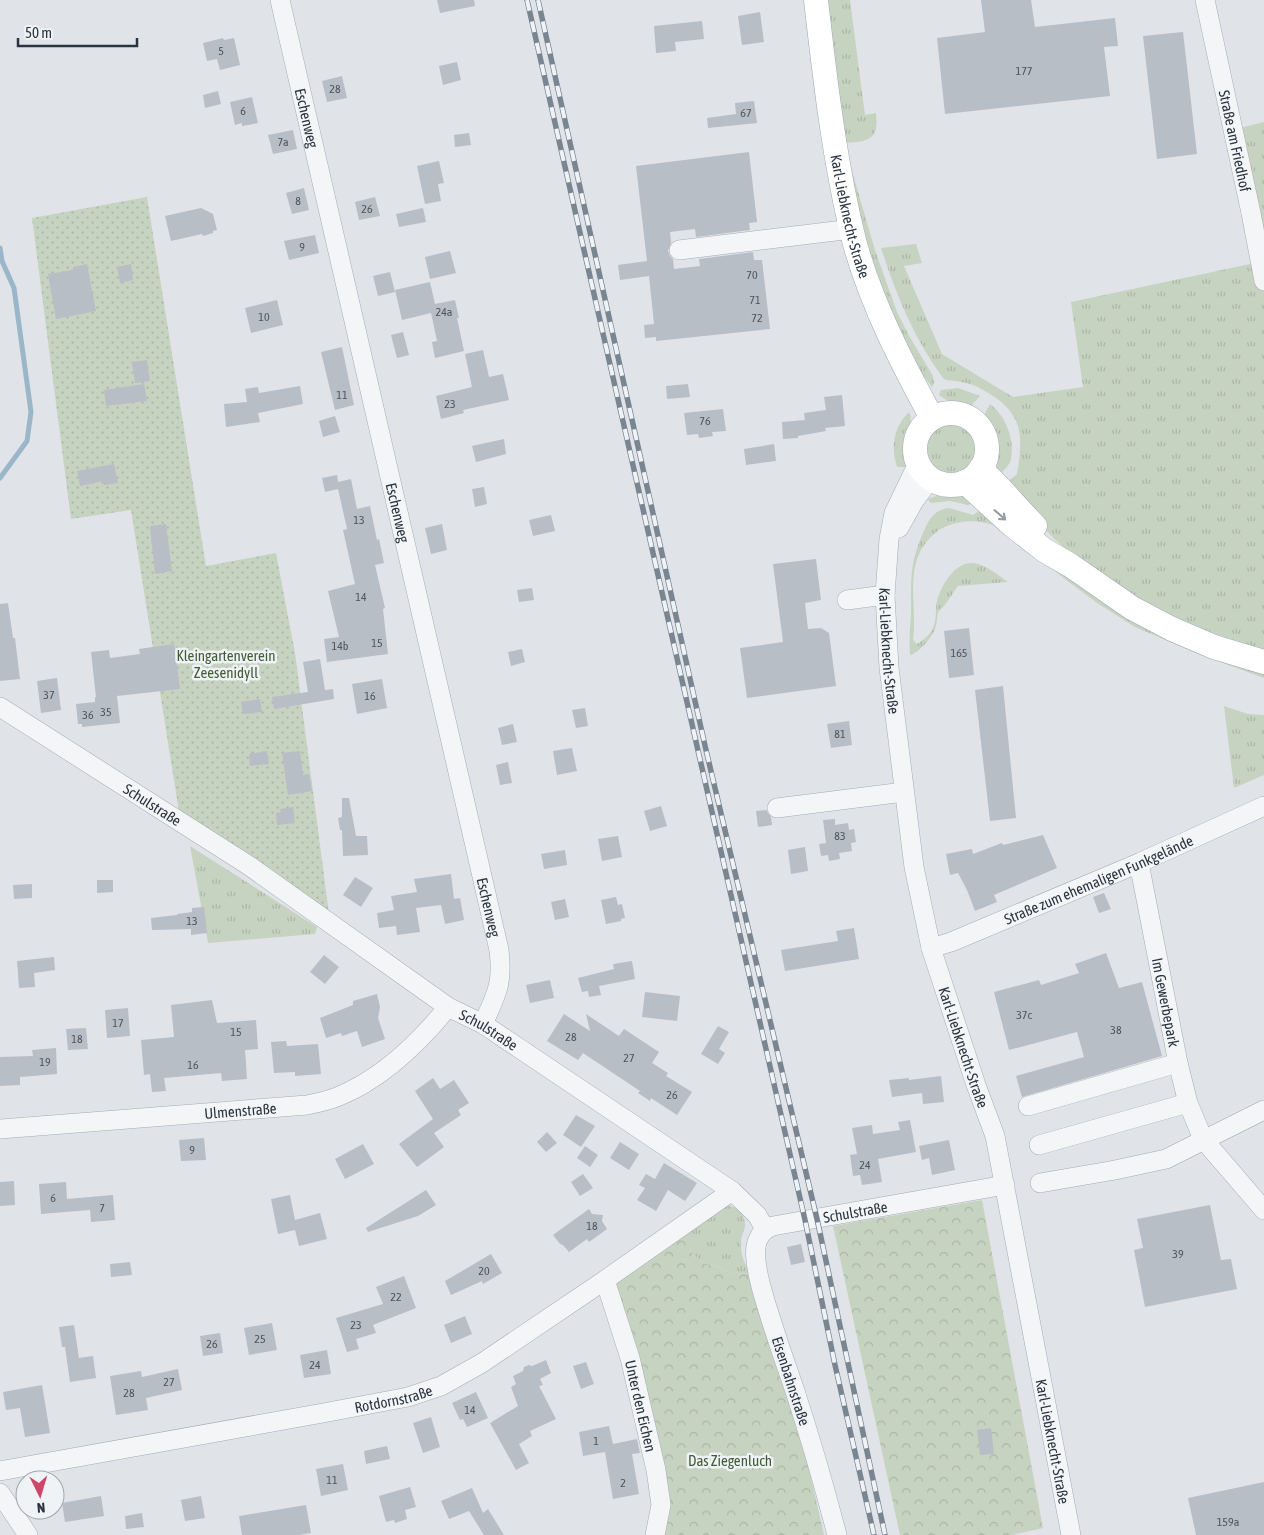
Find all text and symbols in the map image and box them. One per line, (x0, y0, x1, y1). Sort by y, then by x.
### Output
scale bar (18, 15, 136, 47)
text: 50 m (25, 24, 52, 41)
house number: 5 (218, 44, 224, 58)
house number: 177 (1016, 64, 1033, 78)
house number: 28 (329, 82, 341, 96)
street label: Eschenweg (292, 86, 322, 150)
street label: Straße am Friedhof (1216, 88, 1255, 193)
house number: 6 (240, 104, 246, 118)
house number: 67 (740, 106, 752, 120)
house number: 7a (277, 135, 289, 149)
street label: Karl-Liebknecht-Straße (828, 153, 874, 280)
house number: 8 (295, 194, 301, 208)
house number: 26 (361, 202, 373, 216)
house number: 9 (299, 240, 305, 254)
house number: 70 (746, 268, 758, 282)
house number: 71 (749, 293, 761, 307)
house number: 24a (436, 305, 452, 319)
house number: 10 (258, 310, 270, 324)
house number: 72 (751, 311, 763, 325)
house number: 11 (336, 388, 348, 402)
house number: 23 (444, 397, 456, 411)
house number: 76 (699, 414, 711, 428)
street label: Eschenweg (383, 481, 413, 545)
one-way arrow (994, 509, 1007, 521)
house number: 13 (353, 513, 365, 527)
street label: Karl-Liebknecht-Straße (876, 587, 903, 715)
house number: 14 (355, 590, 367, 604)
house number: 15 (371, 636, 383, 650)
house number: 14b (332, 639, 349, 653)
house number: 165 (951, 646, 967, 660)
park label: Kleingartenverein Zeesenidyll (176, 647, 276, 681)
house number: 37 (43, 688, 55, 702)
house number: 16 (364, 689, 376, 703)
house number: 35 (100, 705, 112, 719)
house number: 36 (82, 708, 94, 722)
house number: 81 (834, 727, 846, 741)
street label: Schulstraße (121, 780, 185, 829)
house number: 83 (834, 829, 846, 843)
street label: Straße zum ehemaligen Funkgelände (1001, 831, 1196, 927)
street label: Eschenweg (474, 876, 504, 939)
house number: 13 (186, 914, 198, 928)
street label: Im Gewerbepark (1149, 956, 1183, 1049)
street label: Karl-Liebknecht-Straße (936, 984, 992, 1110)
street label: Schulstraße (457, 1006, 521, 1054)
house number: 37c (1016, 1008, 1032, 1022)
house number: 17 (112, 1016, 124, 1030)
house number: 38 (1110, 1023, 1122, 1037)
house number: 15 (230, 1025, 242, 1039)
house number: 28 (565, 1030, 577, 1044)
house number: 18 (71, 1032, 83, 1046)
house number: 27 (623, 1051, 635, 1065)
house number: 19 (39, 1055, 51, 1069)
house number: 16 (187, 1058, 199, 1072)
house number: 26 (666, 1088, 678, 1102)
street label: Ulmenstraße (204, 1099, 277, 1122)
house number: 9 (189, 1143, 195, 1157)
house number: 24 (859, 1158, 871, 1172)
house number: 6 (50, 1191, 56, 1205)
street label: Schulstraße (822, 1197, 889, 1226)
house number: 7 (99, 1201, 105, 1215)
house number: 18 (586, 1219, 598, 1233)
house number: 39 (1172, 1247, 1184, 1261)
house number: 20 (478, 1264, 490, 1278)
house number: 22 (390, 1290, 402, 1304)
house number: 23 (350, 1318, 362, 1332)
house number: 25 (254, 1332, 266, 1346)
street label: Eisenbahnstraße (769, 1334, 813, 1428)
house number: 26 (206, 1337, 218, 1351)
house number: 24 (309, 1358, 321, 1372)
street label: Unter den Eichen (622, 1358, 660, 1453)
house number: 27 (163, 1375, 175, 1389)
street label: Karl-Liebknecht-Straße (1033, 1378, 1073, 1505)
street label: Rotdornstraße (353, 1381, 435, 1415)
house number: 28 (123, 1386, 135, 1400)
house number: 14 (464, 1403, 476, 1417)
house number: 1 (593, 1434, 599, 1448)
park label: Das Ziegenluch (688, 1452, 772, 1469)
north arrow (15, 1470, 65, 1520)
house number: 11 (326, 1473, 338, 1487)
house number: 2 (620, 1476, 626, 1490)
text: N (36, 1500, 46, 1516)
house number: 159a (1217, 1515, 1239, 1529)

